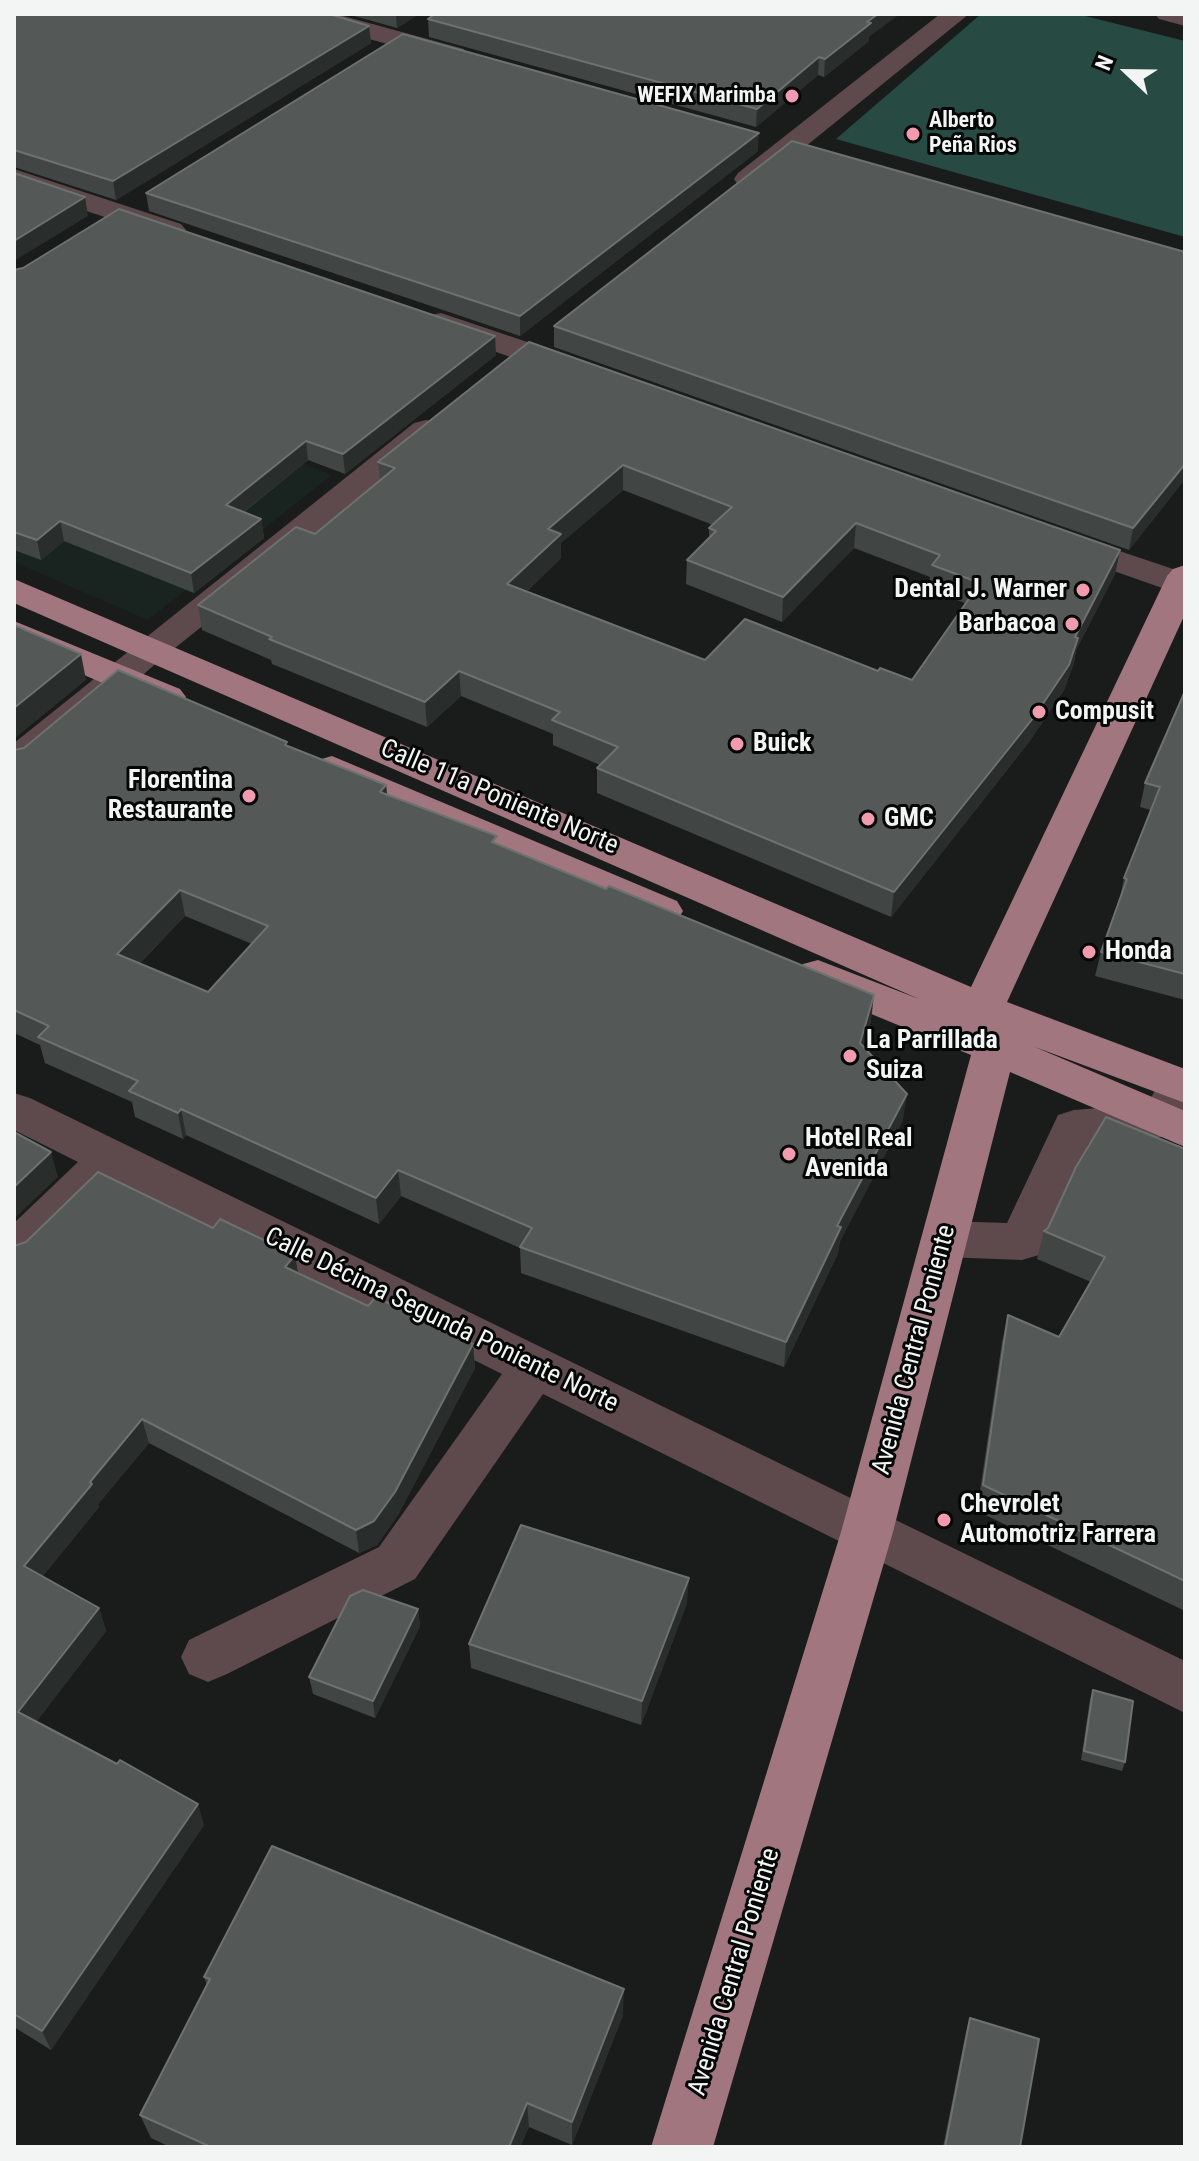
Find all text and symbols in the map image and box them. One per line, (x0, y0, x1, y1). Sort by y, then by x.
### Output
north arrow (1087, 32, 1167, 112)
text: N (1090, 52, 1118, 74)
place label: WEFIX Marimba (637, 83, 776, 109)
marker: WEFIX Marimba (783, 87, 801, 105)
place label: Alberto Peña Rios (929, 108, 1017, 160)
marker: Alberto Peña Rios (904, 125, 922, 143)
place label: Dental J. Warner (894, 574, 1067, 606)
marker: Dental J. Warner (1074, 581, 1092, 599)
place label: Barbacoa (958, 608, 1056, 640)
marker: Barbacoa (1063, 615, 1081, 633)
place label: Compusit (1055, 696, 1154, 728)
marker: Compusit (1030, 703, 1048, 721)
place label: Buick (753, 728, 811, 760)
street label: Calle 11a Poniente Norte (375, 734, 623, 862)
marker: Buick (728, 735, 746, 753)
place label: Florentina Restaurante (108, 765, 233, 826)
marker: Florentina Restaurante (240, 787, 258, 805)
place label: GMC (884, 803, 934, 835)
marker: GMC (859, 810, 877, 828)
place label: Honda (1105, 936, 1172, 968)
marker: Honda (1080, 943, 1098, 961)
place label: La Parrillada Suiza (866, 1025, 998, 1086)
marker: La Parrillada Suiza (841, 1047, 859, 1065)
place label: Hotel Real Avenida (805, 1123, 912, 1184)
marker: Hotel Real Avenida (780, 1145, 798, 1163)
street label: Calle Décima Segunda Poniente Norte (259, 1222, 623, 1420)
street label: Avenida Central Poniente (867, 1222, 963, 1478)
place label: Chevrolet Automotriz Farrera (960, 1489, 1156, 1550)
marker: Chevrolet Automotriz Farrera (935, 1511, 953, 1529)
street label: Avenida Central Poniente (683, 1845, 787, 2099)

